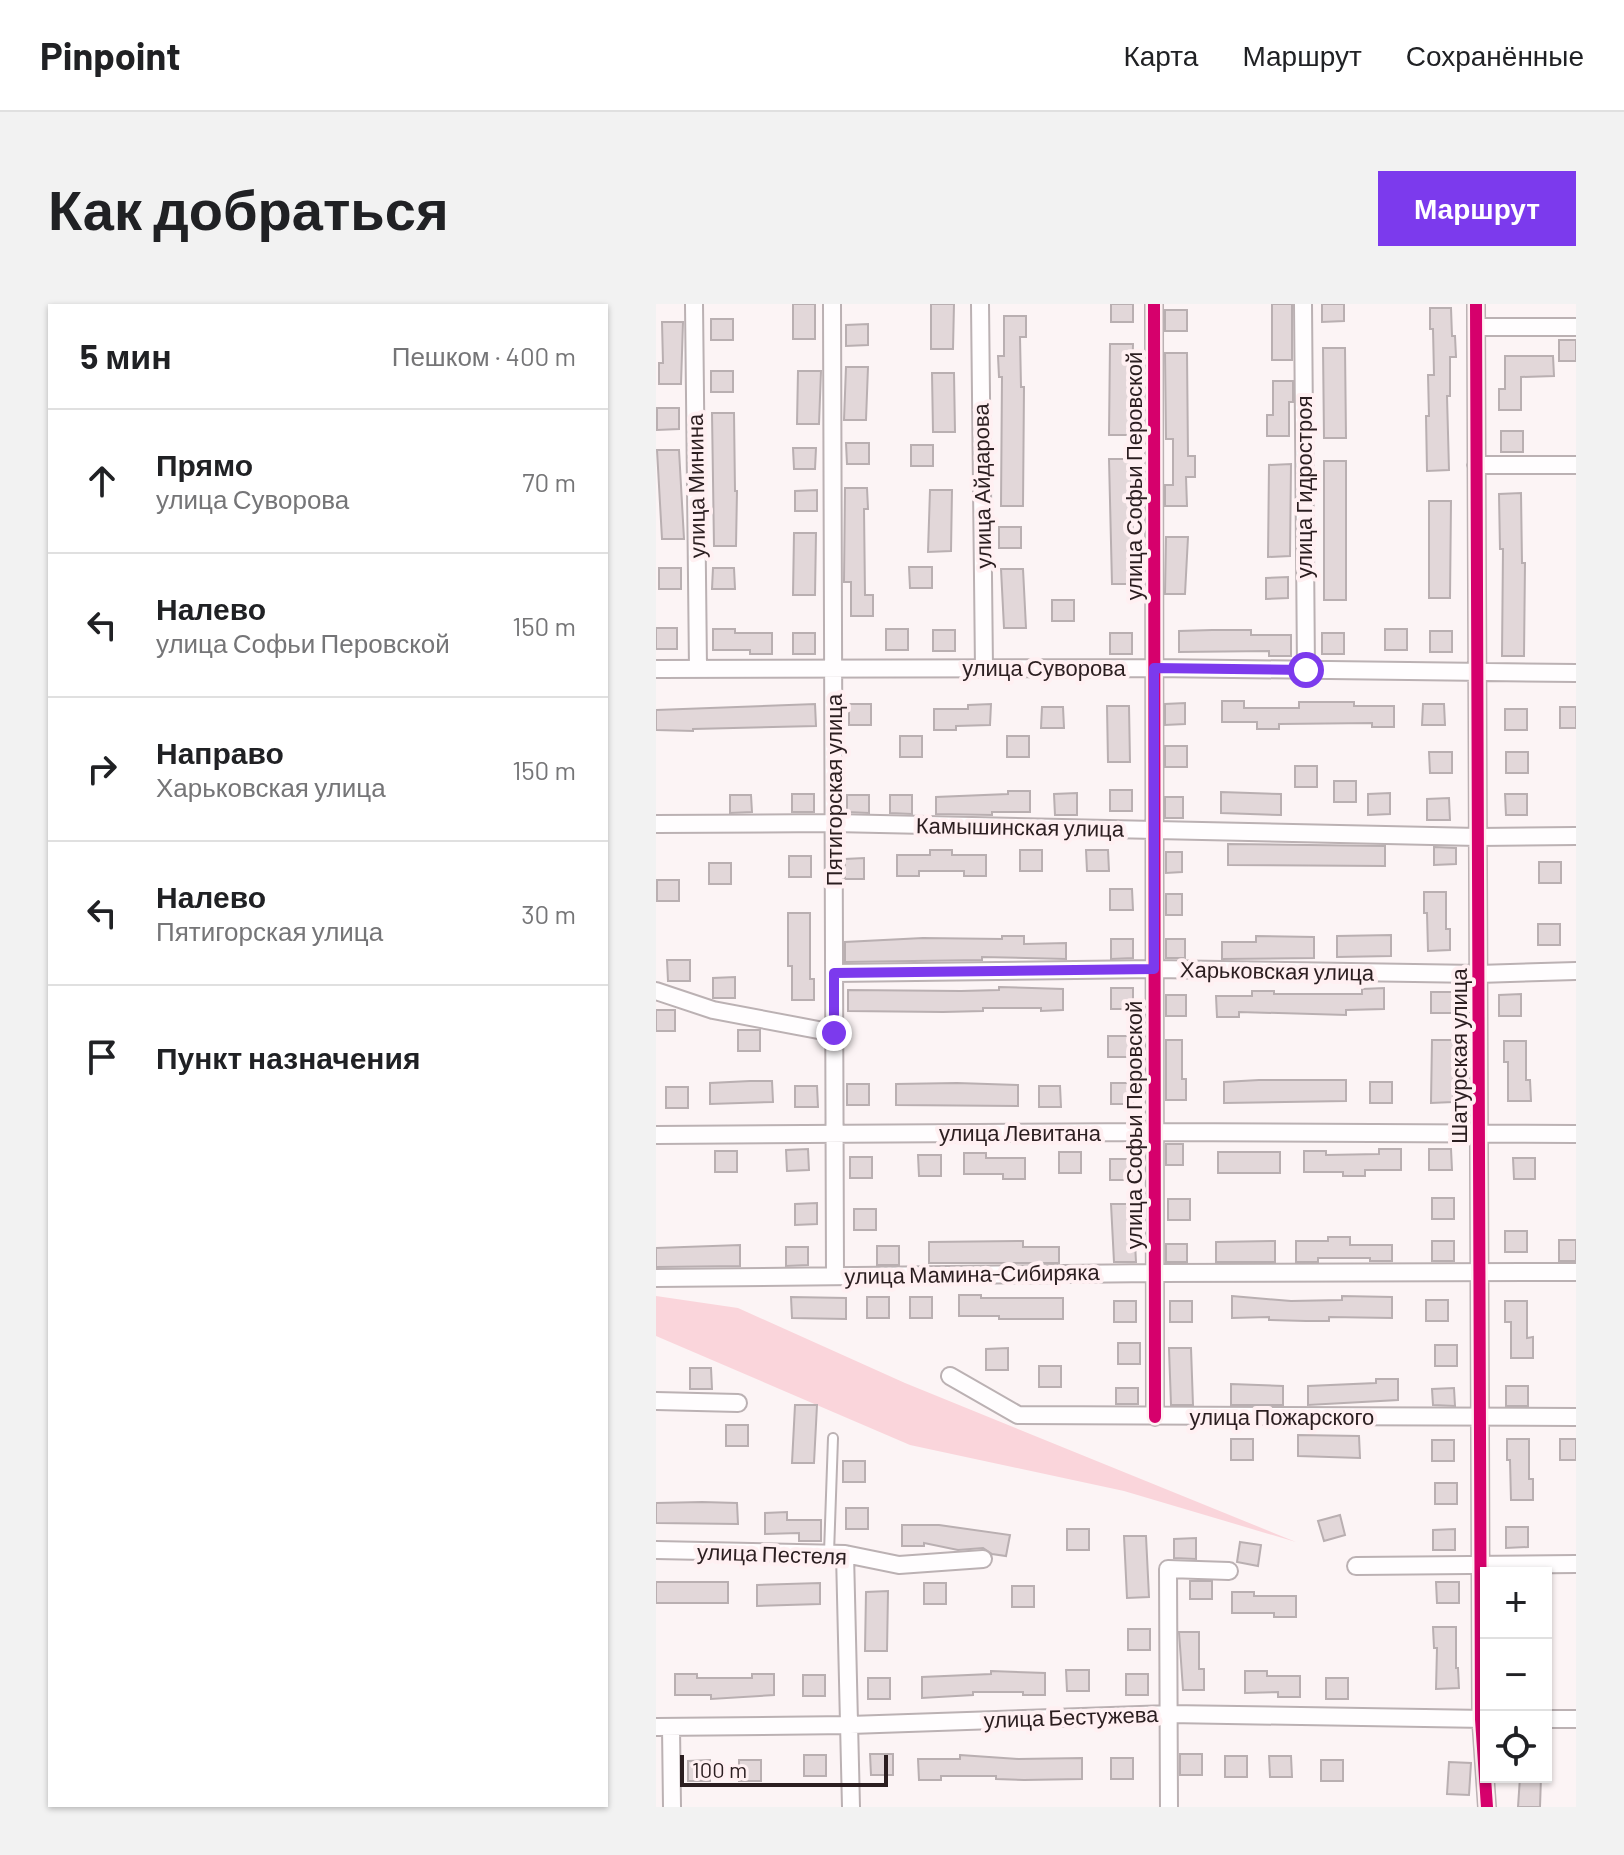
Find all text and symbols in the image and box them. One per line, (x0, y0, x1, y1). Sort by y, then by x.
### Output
text: Pinpoint (40, 32, 181, 78)
text: Карта (1123, 38, 1198, 72)
text: Маршрут (1242, 38, 1362, 72)
text: Сохранённые (1406, 38, 1584, 72)
button: Маршрут (1378, 171, 1576, 246)
text: Как добраться (48, 174, 449, 241)
text: 5 мин (80, 335, 172, 376)
text: Пешком · 400 m (392, 340, 576, 371)
street label: улица Софьи Перовской (1120, 352, 1147, 600)
street label: улица Гидростроя (1290, 396, 1317, 578)
street label: улица Айдарова (967, 402, 996, 569)
street label: улица Минина (681, 413, 710, 558)
text: Прямо (156, 446, 253, 482)
icon: ahead (80, 459, 124, 503)
text: 70 m (522, 466, 576, 497)
text: улица Суворова (156, 483, 349, 514)
text: Налево (156, 590, 266, 626)
icon: left (80, 603, 124, 647)
text: 150 m (512, 610, 576, 641)
text: улица Софьи Перовской (156, 627, 450, 658)
route start (1288, 652, 1324, 688)
street label: улица Суворова (962, 654, 1127, 681)
street label: Пятигорская улица (820, 693, 847, 886)
text: Направо (156, 734, 284, 770)
icon: right (80, 747, 124, 791)
text: 150 m (512, 754, 576, 785)
text: Харьковская улица (156, 771, 386, 802)
street label: Камышинская улица (916, 811, 1125, 842)
text: Налево (156, 878, 266, 914)
icon: left (80, 891, 124, 935)
text: 30 m (521, 898, 576, 929)
text: Пятигорская улица (156, 915, 383, 946)
street label: Харьковская улица (1180, 955, 1375, 986)
street label: Шатурская улица (1445, 968, 1472, 1144)
street label: улица Софьи Перовской (1120, 1001, 1147, 1249)
route end (816, 1015, 852, 1051)
icon: arrive (80, 1035, 124, 1079)
text: Пункт назначения (156, 1039, 420, 1075)
street label: улица Левитана (939, 1119, 1102, 1146)
street label: улица Мамина-Сибиряка (844, 1258, 1101, 1289)
street label: улица Пожарского (1190, 1403, 1374, 1430)
street label: улица Пестеля (697, 1537, 847, 1570)
map controls (1480, 1567, 1552, 1783)
button: + (1480, 1567, 1552, 1639)
button: − (1480, 1639, 1552, 1711)
street label: улица Бестужева (983, 1700, 1160, 1733)
button: locate (1480, 1711, 1552, 1783)
scale bar (680, 1751, 888, 1787)
text: 100 m (692, 1756, 747, 1782)

